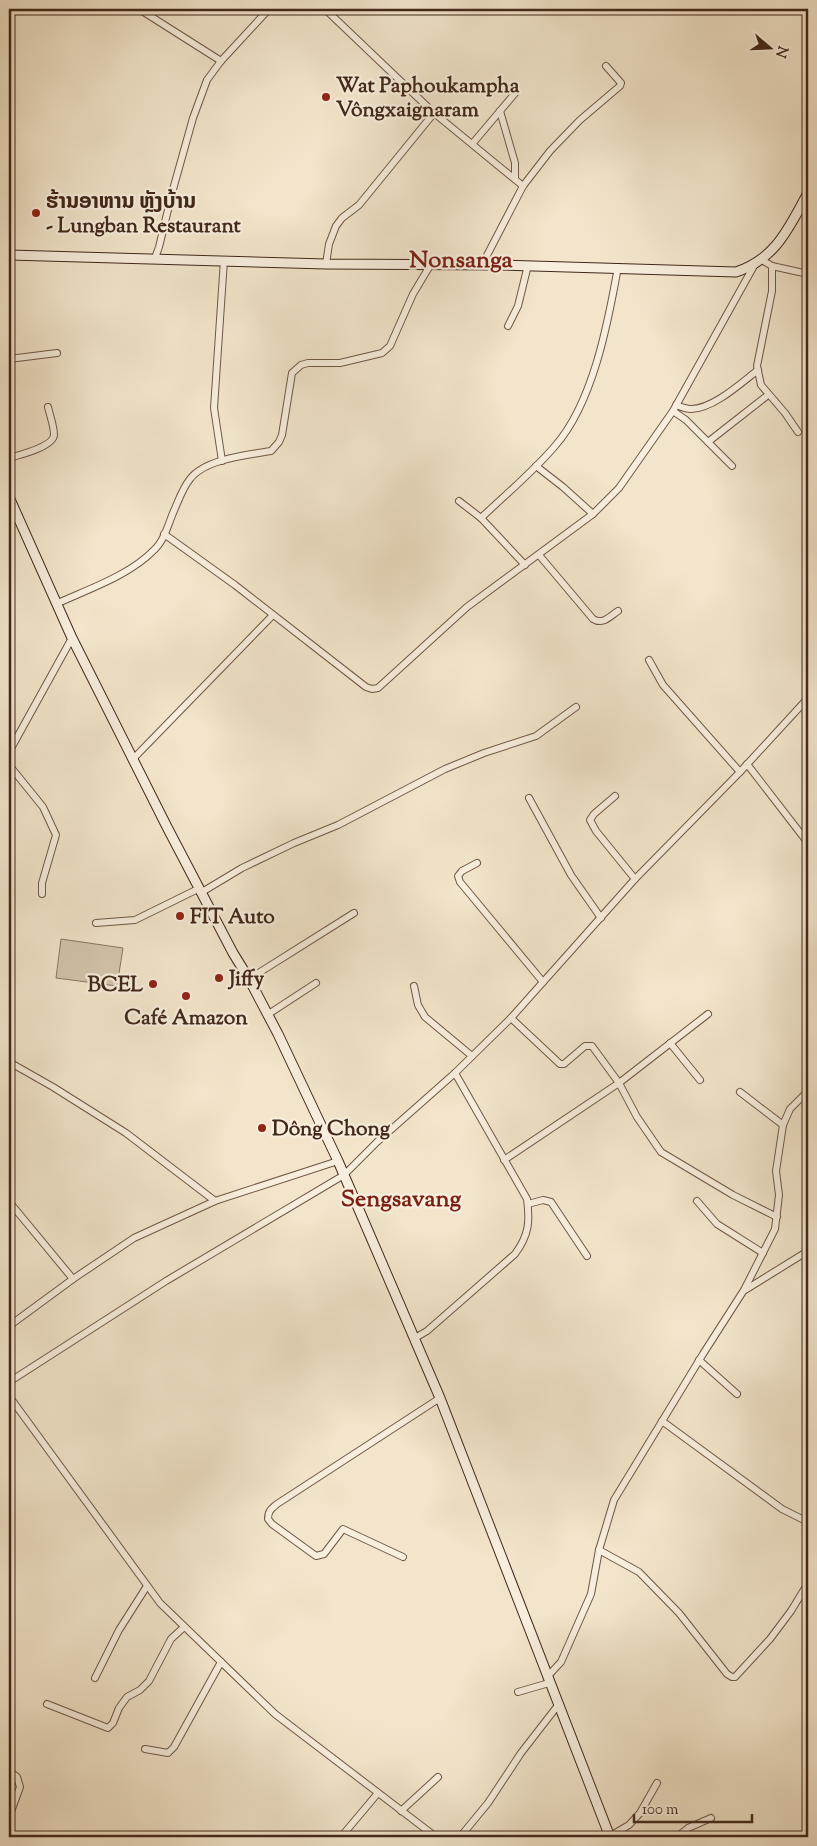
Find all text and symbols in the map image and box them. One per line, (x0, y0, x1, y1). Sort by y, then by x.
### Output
north arrow (744, 22, 794, 72)
text: N (769, 43, 792, 60)
place label: Wat Paphoukampha Vôngxaignaram (336, 72, 520, 126)
marker: Wat Paphoukampha Vôngxaignaram (320, 91, 332, 103)
place label: ຮ້ານອາຫານ ຫຼັງບ້ານ - Lungban Restaurant (46, 188, 242, 242)
marker: ຮ້ານອາຫານ ຫຼັງບ້ານ - Lungban Restaurant (30, 207, 42, 219)
district label: Nonsanga (409, 244, 514, 278)
place label: FIT Auto (190, 903, 275, 933)
marker: FIT Auto (174, 910, 186, 922)
place label: Jiffy (227, 965, 265, 995)
place label: BCEL (87, 971, 143, 1001)
marker: Jiffy (213, 972, 225, 984)
marker: BCEL (147, 978, 159, 990)
marker: Café Amazon (180, 990, 192, 1002)
place label: Café Amazon (124, 1004, 248, 1034)
place label: Dông Chong (272, 1115, 391, 1145)
marker: Dông Chong (256, 1122, 268, 1134)
district label: Sengsavang (341, 1183, 462, 1217)
scale bar (634, 1791, 752, 1823)
text: 100 m (642, 1800, 679, 1821)

